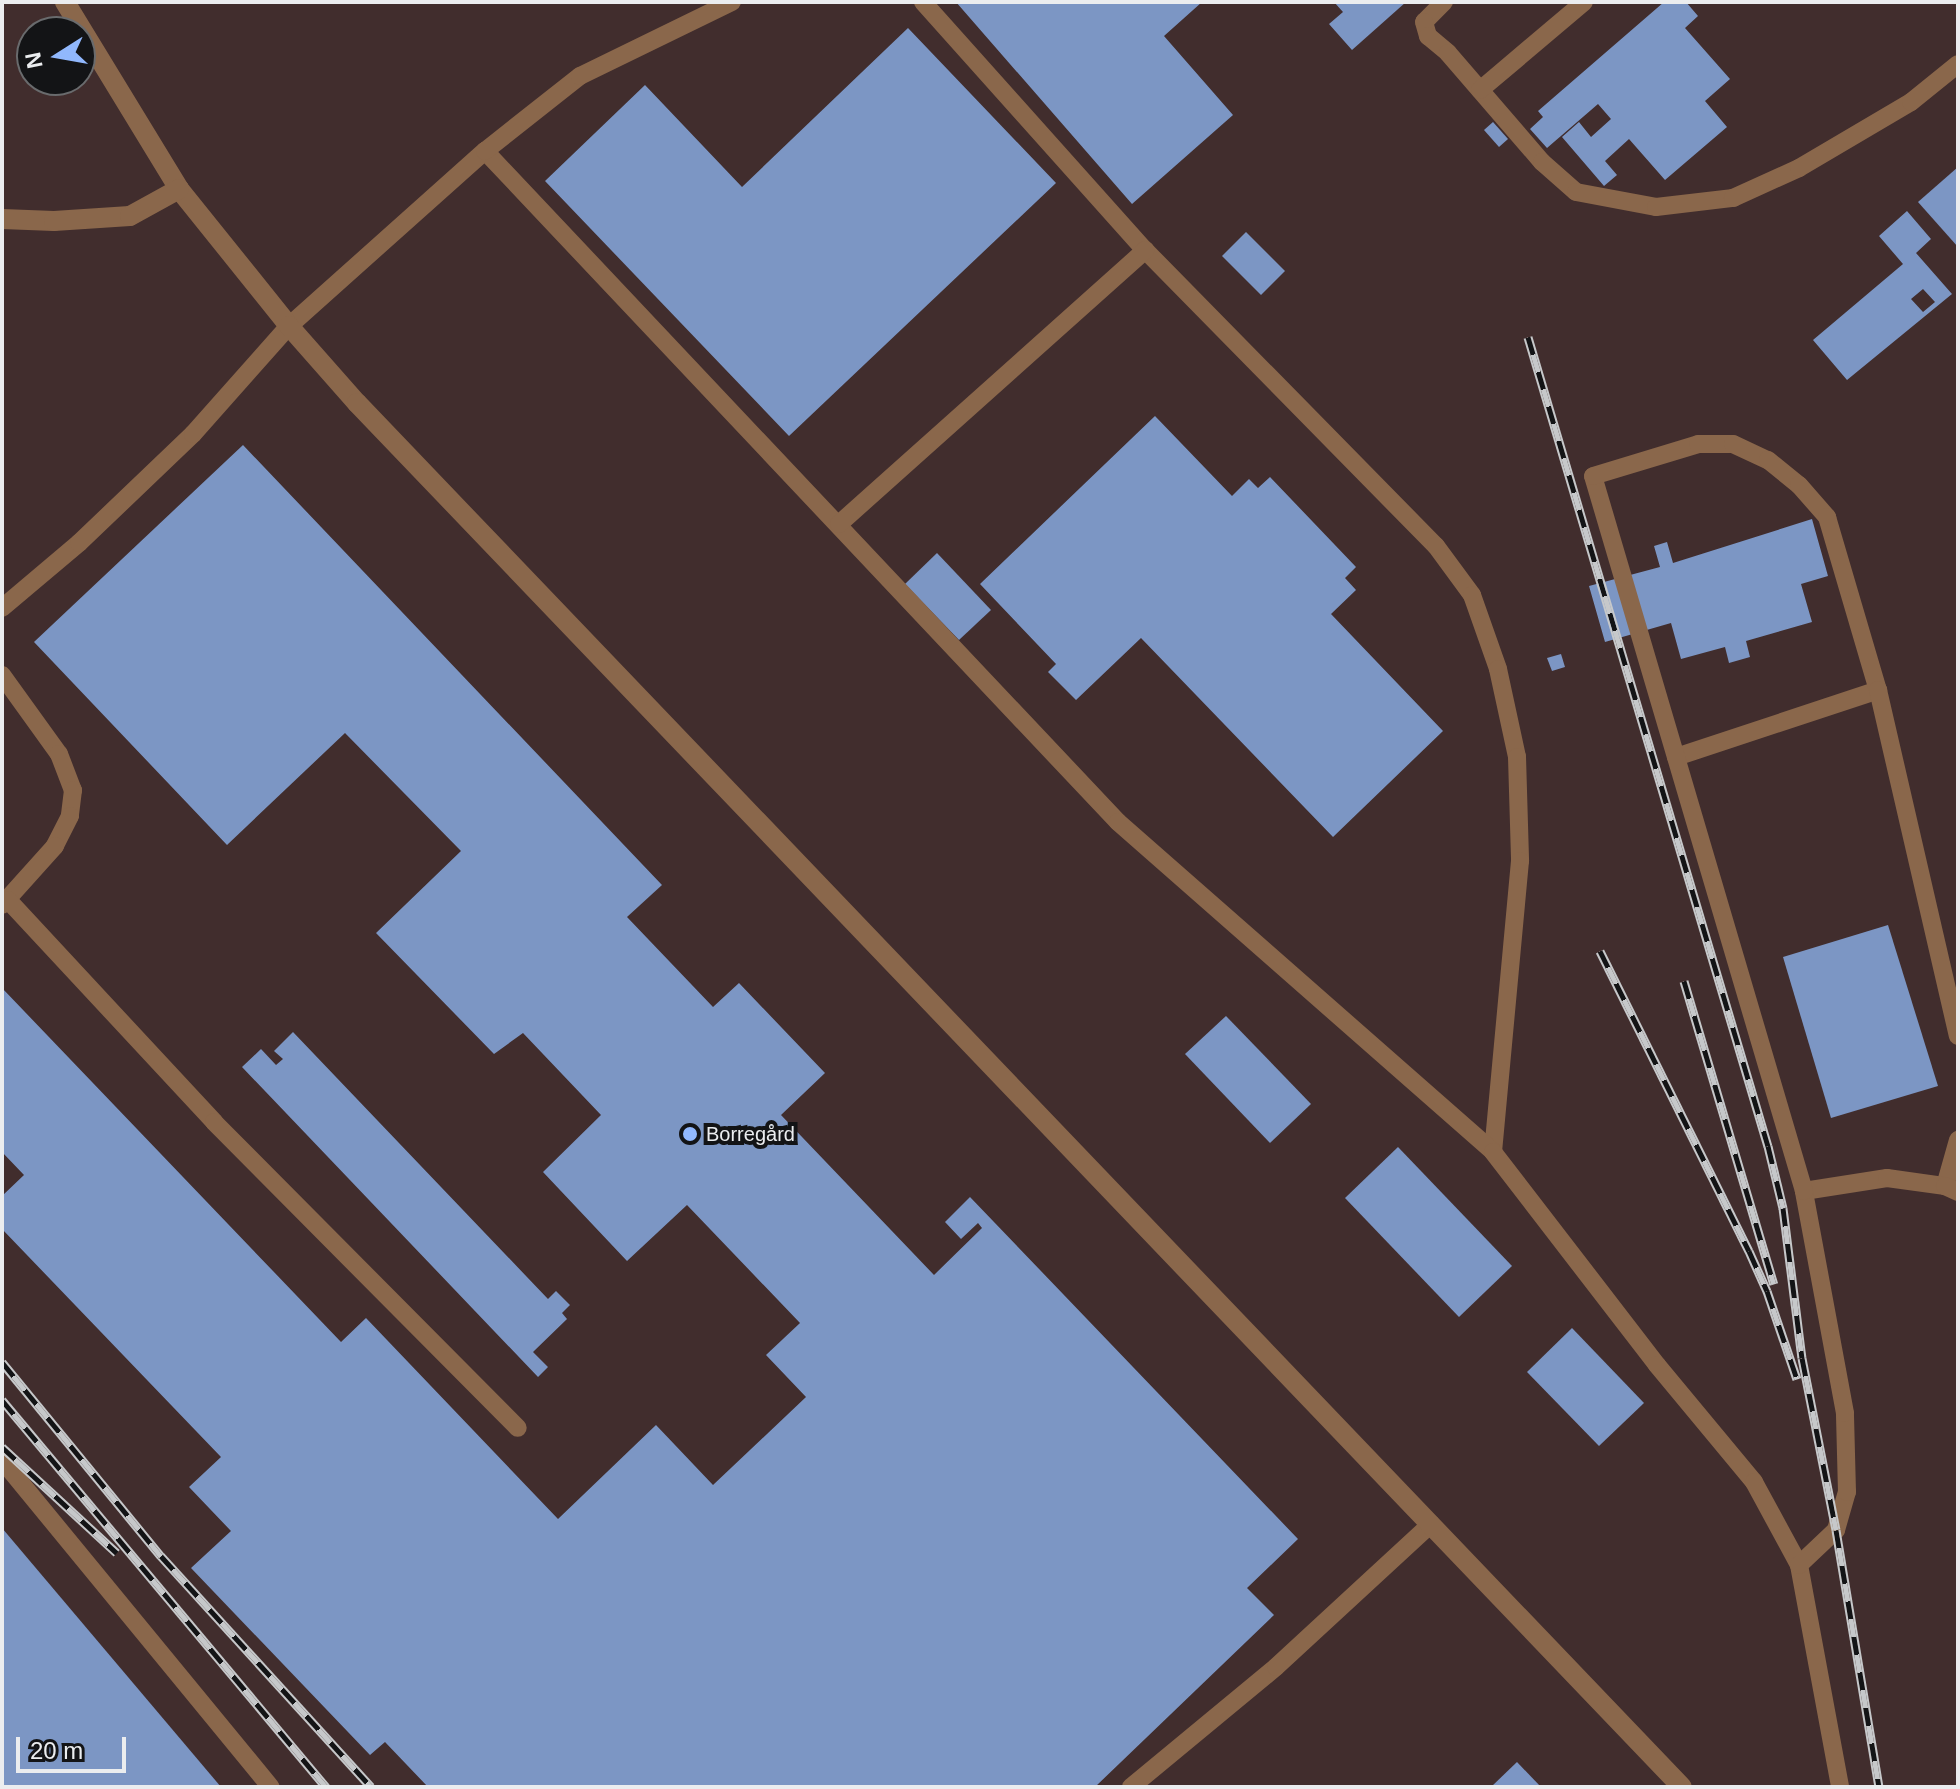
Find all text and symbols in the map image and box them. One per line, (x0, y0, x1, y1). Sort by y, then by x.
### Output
north arrow (16, 16, 96, 96)
text: N (20, 50, 48, 70)
place label: Borregård (706, 1122, 795, 1146)
marker: Borregård (681, 1125, 699, 1143)
scale bar (20, 1721, 130, 1771)
text: 20 m (30, 1737, 83, 1764)

